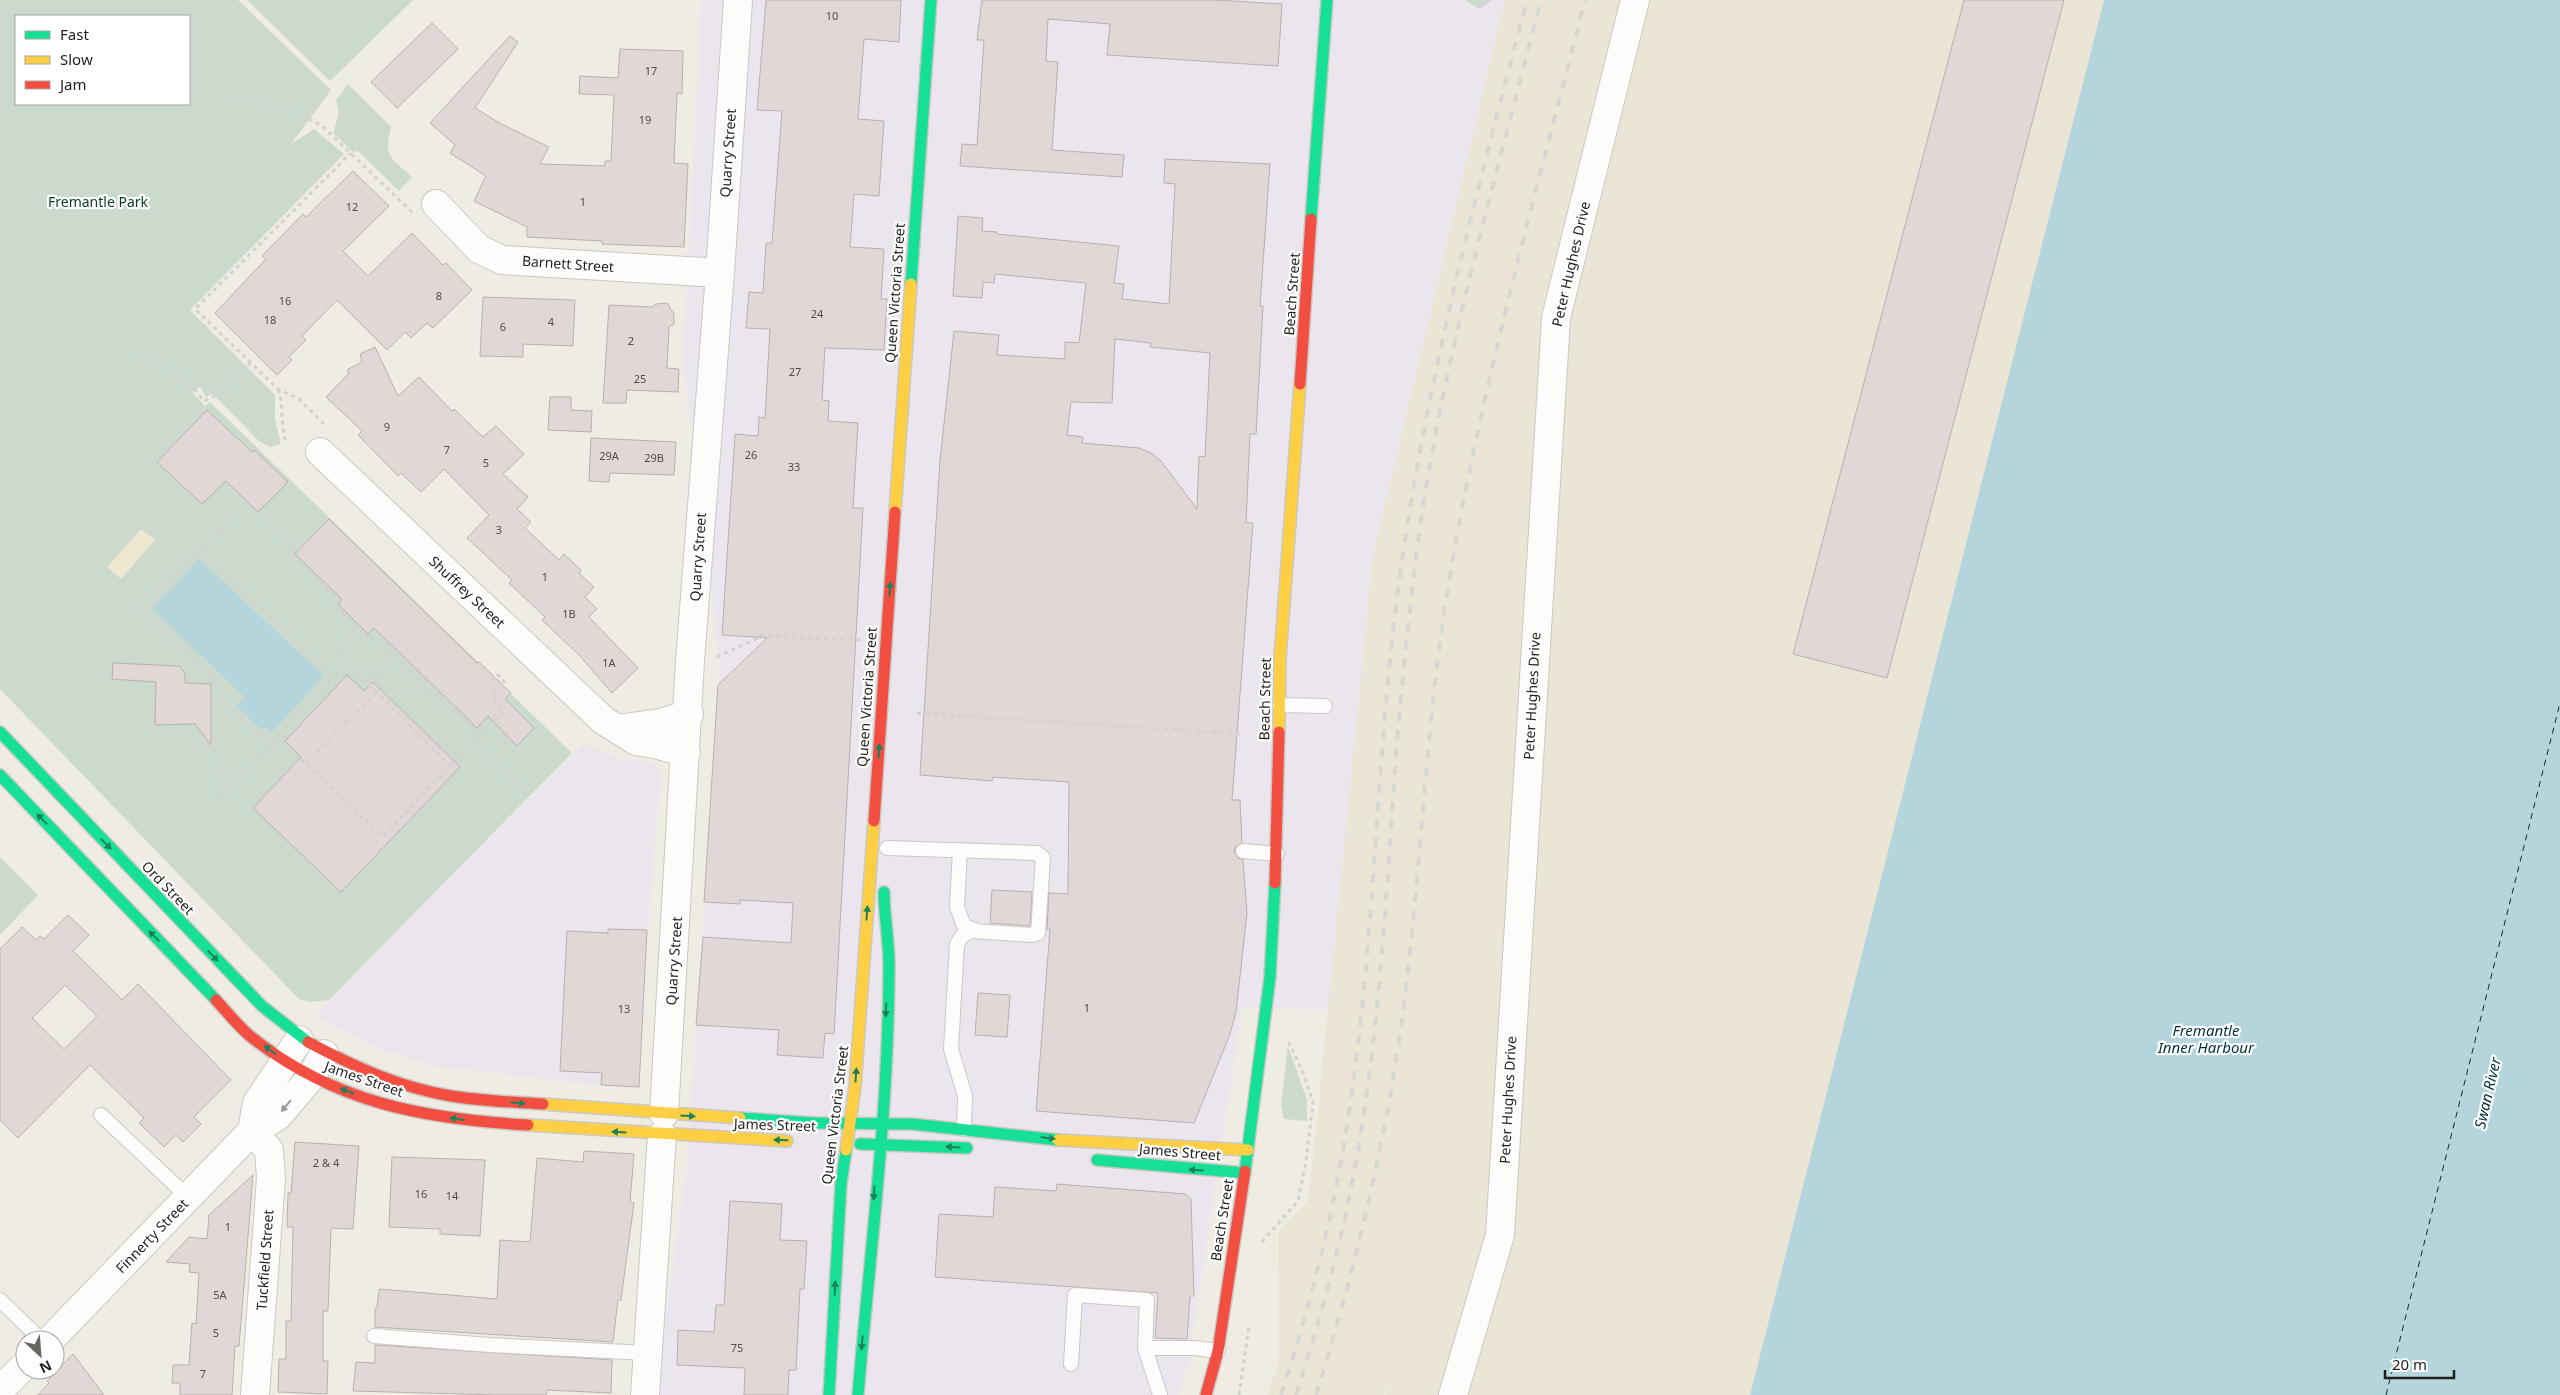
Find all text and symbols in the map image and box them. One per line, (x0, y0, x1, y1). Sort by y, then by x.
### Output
house number: 10 (826, 8, 838, 23)
legend (15, 15, 190, 105)
text: Fast (60, 24, 89, 44)
text: Slow (60, 49, 93, 69)
house number: 17 (645, 63, 657, 78)
text: Jam (58, 74, 87, 94)
street label: Quarry Street (715, 108, 740, 198)
house number: 19 (639, 112, 651, 127)
park label: Fremantle Park (48, 192, 149, 211)
house number: 1 (580, 194, 586, 209)
house number: 12 (346, 199, 358, 214)
street label: Peter Hughes Drive (1547, 199, 1594, 328)
street label: Queen Victoria Street (880, 223, 909, 363)
street label: Barnett Street (521, 251, 615, 276)
street label: Beach Street (1279, 252, 1304, 336)
house number: 8 (436, 288, 442, 303)
house number: 16 (279, 293, 291, 308)
house number: 24 (811, 306, 824, 321)
house number: 18 (264, 312, 276, 327)
house number: 4 (548, 314, 555, 329)
house number: 6 (500, 319, 506, 334)
house number: 2 (628, 333, 634, 348)
house number: 27 (789, 364, 801, 379)
house number: 25 (634, 371, 646, 386)
house number: 9 (384, 419, 390, 434)
house number: 7 (444, 442, 450, 457)
house number: 26 (745, 447, 757, 462)
house number: 29A (599, 448, 620, 463)
house number: 29B (644, 450, 664, 465)
house number: 5 (483, 455, 489, 470)
house number: 33 (788, 459, 800, 474)
street label: Quarry Street (685, 512, 710, 602)
house number: 3 (496, 522, 502, 537)
street label: Shuffrey Street (425, 551, 510, 632)
house number: 1 (542, 569, 548, 584)
one-way arrow (886, 580, 894, 596)
house number: 1B (562, 606, 576, 621)
street label: Queen Victoria Street (852, 627, 881, 767)
street label: Peter Hughes Drive (1519, 632, 1544, 760)
house number: 1A (602, 655, 617, 670)
street label: Beach Street (1254, 657, 1275, 741)
one-way arrow (875, 742, 883, 758)
one-way arrow (36, 813, 48, 825)
one-way arrow (100, 838, 112, 850)
street label: Ord Street (138, 857, 199, 919)
one-way arrow (864, 904, 872, 920)
street label: Quarry Street (661, 916, 686, 1006)
one-way arrow (149, 931, 161, 943)
one-way arrow (207, 949, 219, 961)
house number: 1 (1084, 1000, 1090, 1015)
house number: 13 (618, 1001, 630, 1016)
one-way arrow (882, 1002, 890, 1018)
water label: Fremantle Inner Harbour (2157, 1020, 2255, 1057)
street label: Peter Hughes Drive (1495, 1036, 1520, 1164)
street label: Queen Victoria Street (817, 1044, 852, 1186)
one-way arrow (264, 1045, 277, 1056)
water label: Swan River (2469, 1054, 2505, 1130)
street label: James Street (320, 1056, 406, 1101)
one-way arrow (852, 1067, 860, 1083)
one-way arrow (339, 1087, 354, 1095)
one-way arrow (510, 1099, 526, 1107)
one-way arrow (281, 1100, 292, 1112)
one-way arrow (680, 1112, 696, 1120)
one-way arrow (448, 1114, 464, 1122)
street label: James Street (732, 1114, 816, 1135)
one-way arrow (610, 1128, 626, 1136)
one-way arrow (1040, 1135, 1056, 1143)
one-way arrow (773, 1136, 789, 1144)
street label: James Street (1136, 1138, 1222, 1165)
one-way arrow (945, 1143, 961, 1151)
house number: 2 & 4 (313, 1155, 340, 1170)
one-way arrow (1188, 1165, 1204, 1173)
street label: Beach Street (1206, 1177, 1237, 1262)
one-way arrow (870, 1185, 878, 1201)
house number: 16 (415, 1186, 427, 1201)
house number: 14 (446, 1188, 459, 1203)
street label: Finnerty Street (111, 1194, 192, 1277)
street label: Tuckfield Street (251, 1209, 278, 1311)
house number: 1 (225, 1219, 231, 1234)
one-way arrow (832, 1280, 840, 1296)
house number: 5A (213, 1287, 228, 1302)
house number: 5 (213, 1325, 219, 1340)
north arrow (15, 1330, 65, 1380)
one-way arrow (858, 1335, 866, 1351)
house number: 75 (731, 1340, 743, 1355)
scale bar (2385, 1348, 2454, 1380)
text: 20 m (2392, 1354, 2427, 1374)
text: N (37, 1356, 55, 1378)
house number: 7 (200, 1366, 206, 1381)

